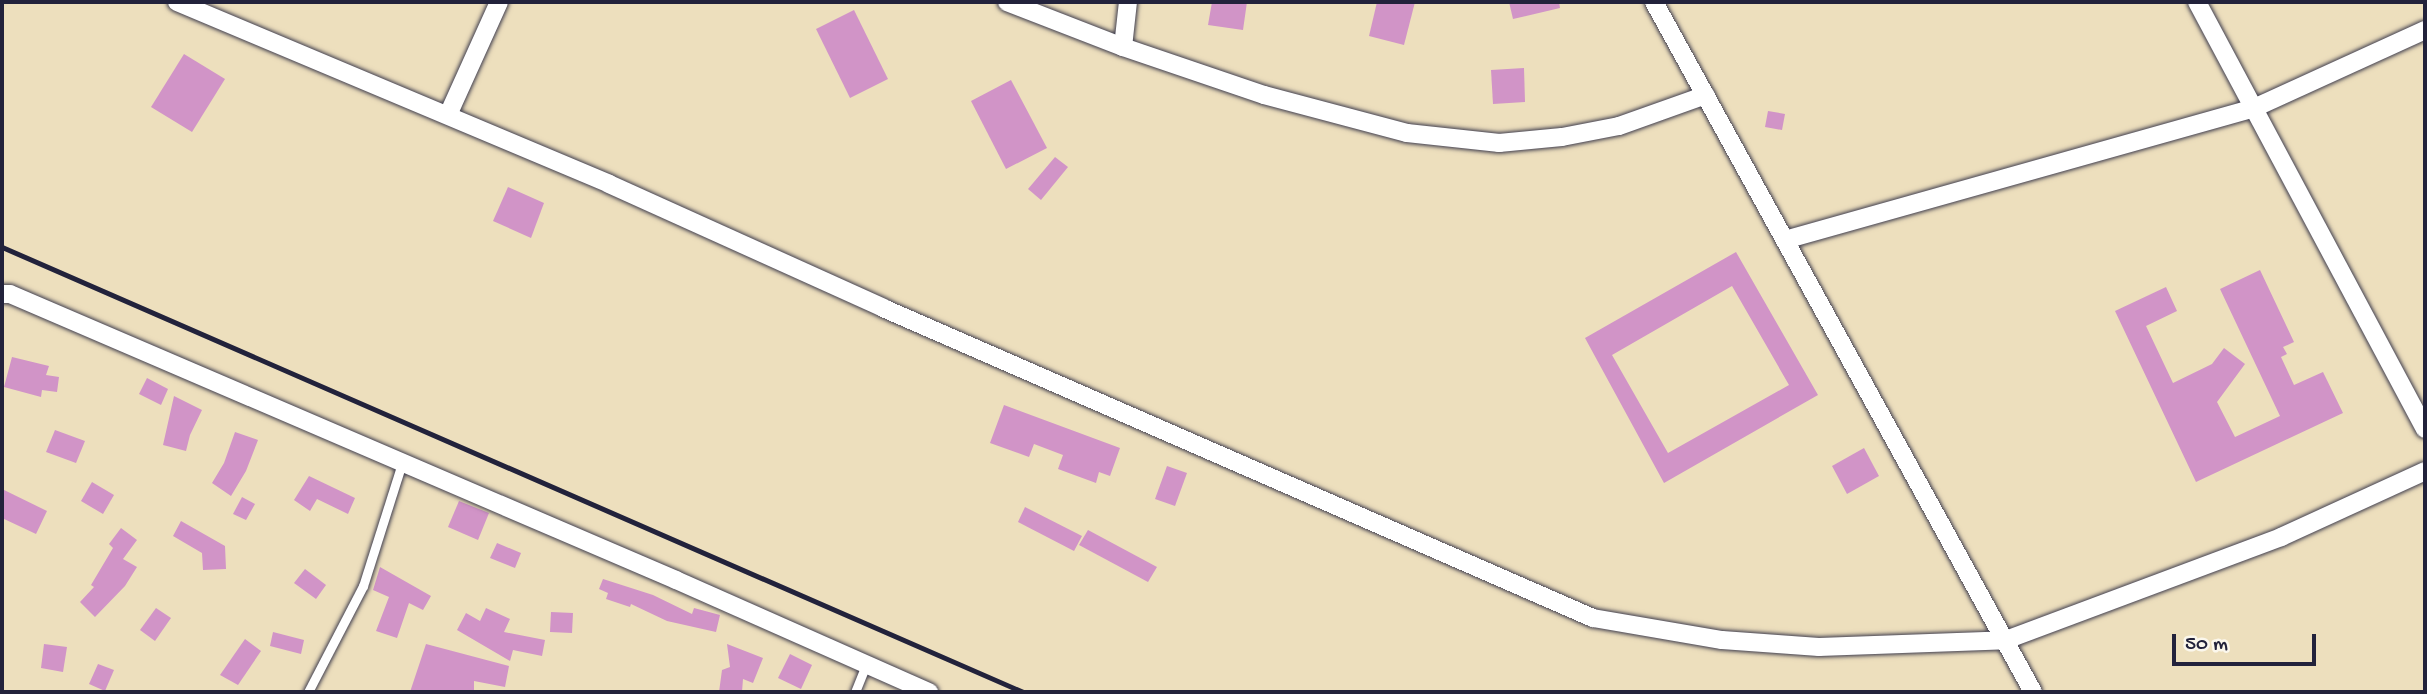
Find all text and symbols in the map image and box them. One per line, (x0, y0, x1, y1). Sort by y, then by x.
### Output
scale bar (2175, 620, 2318, 664)
text: 50 m (2185, 633, 2228, 658)

